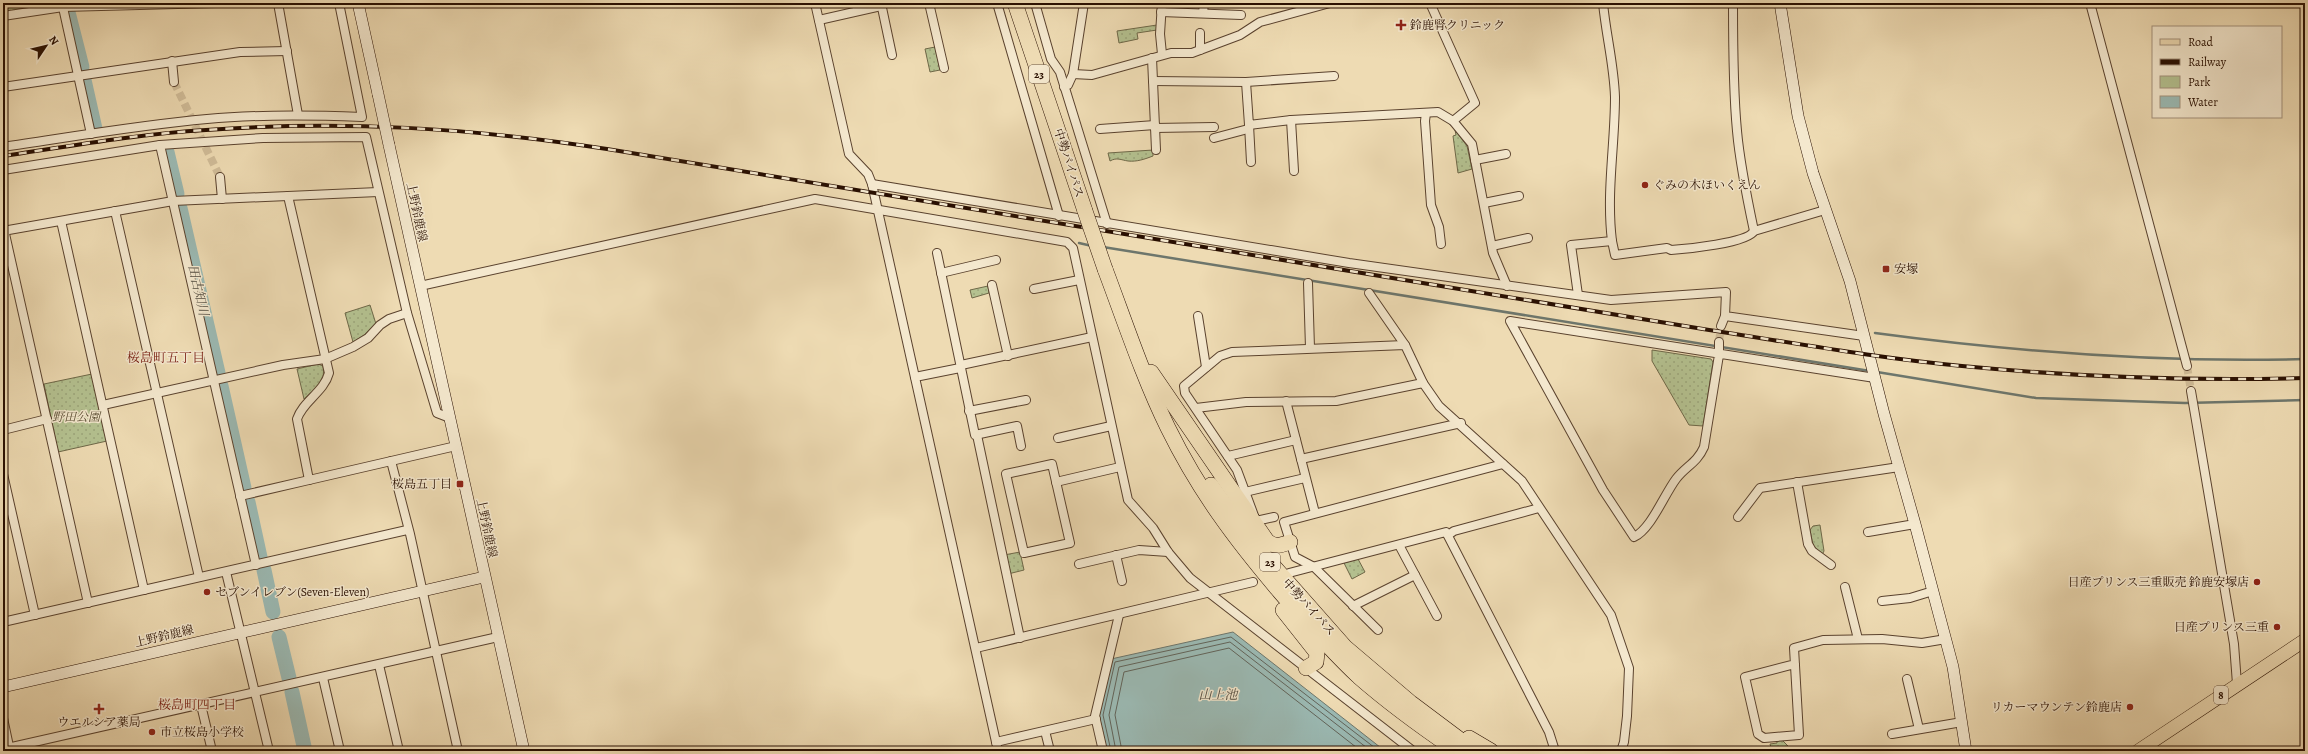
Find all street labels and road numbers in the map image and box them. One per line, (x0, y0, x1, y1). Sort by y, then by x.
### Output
road number: 23 (1029, 65, 1049, 83)
street label: 中勢バイパス (1050, 126, 1088, 200)
street label: 上野鈴鹿線 (403, 181, 431, 243)
street label: 上野鈴鹿線 (473, 497, 501, 559)
road number: 23 (1260, 553, 1280, 571)
street label: 中勢バイパス (1279, 575, 1339, 639)
street label: 上野鈴鹿線 (133, 621, 195, 651)
road number: 8 (2214, 686, 2228, 704)

